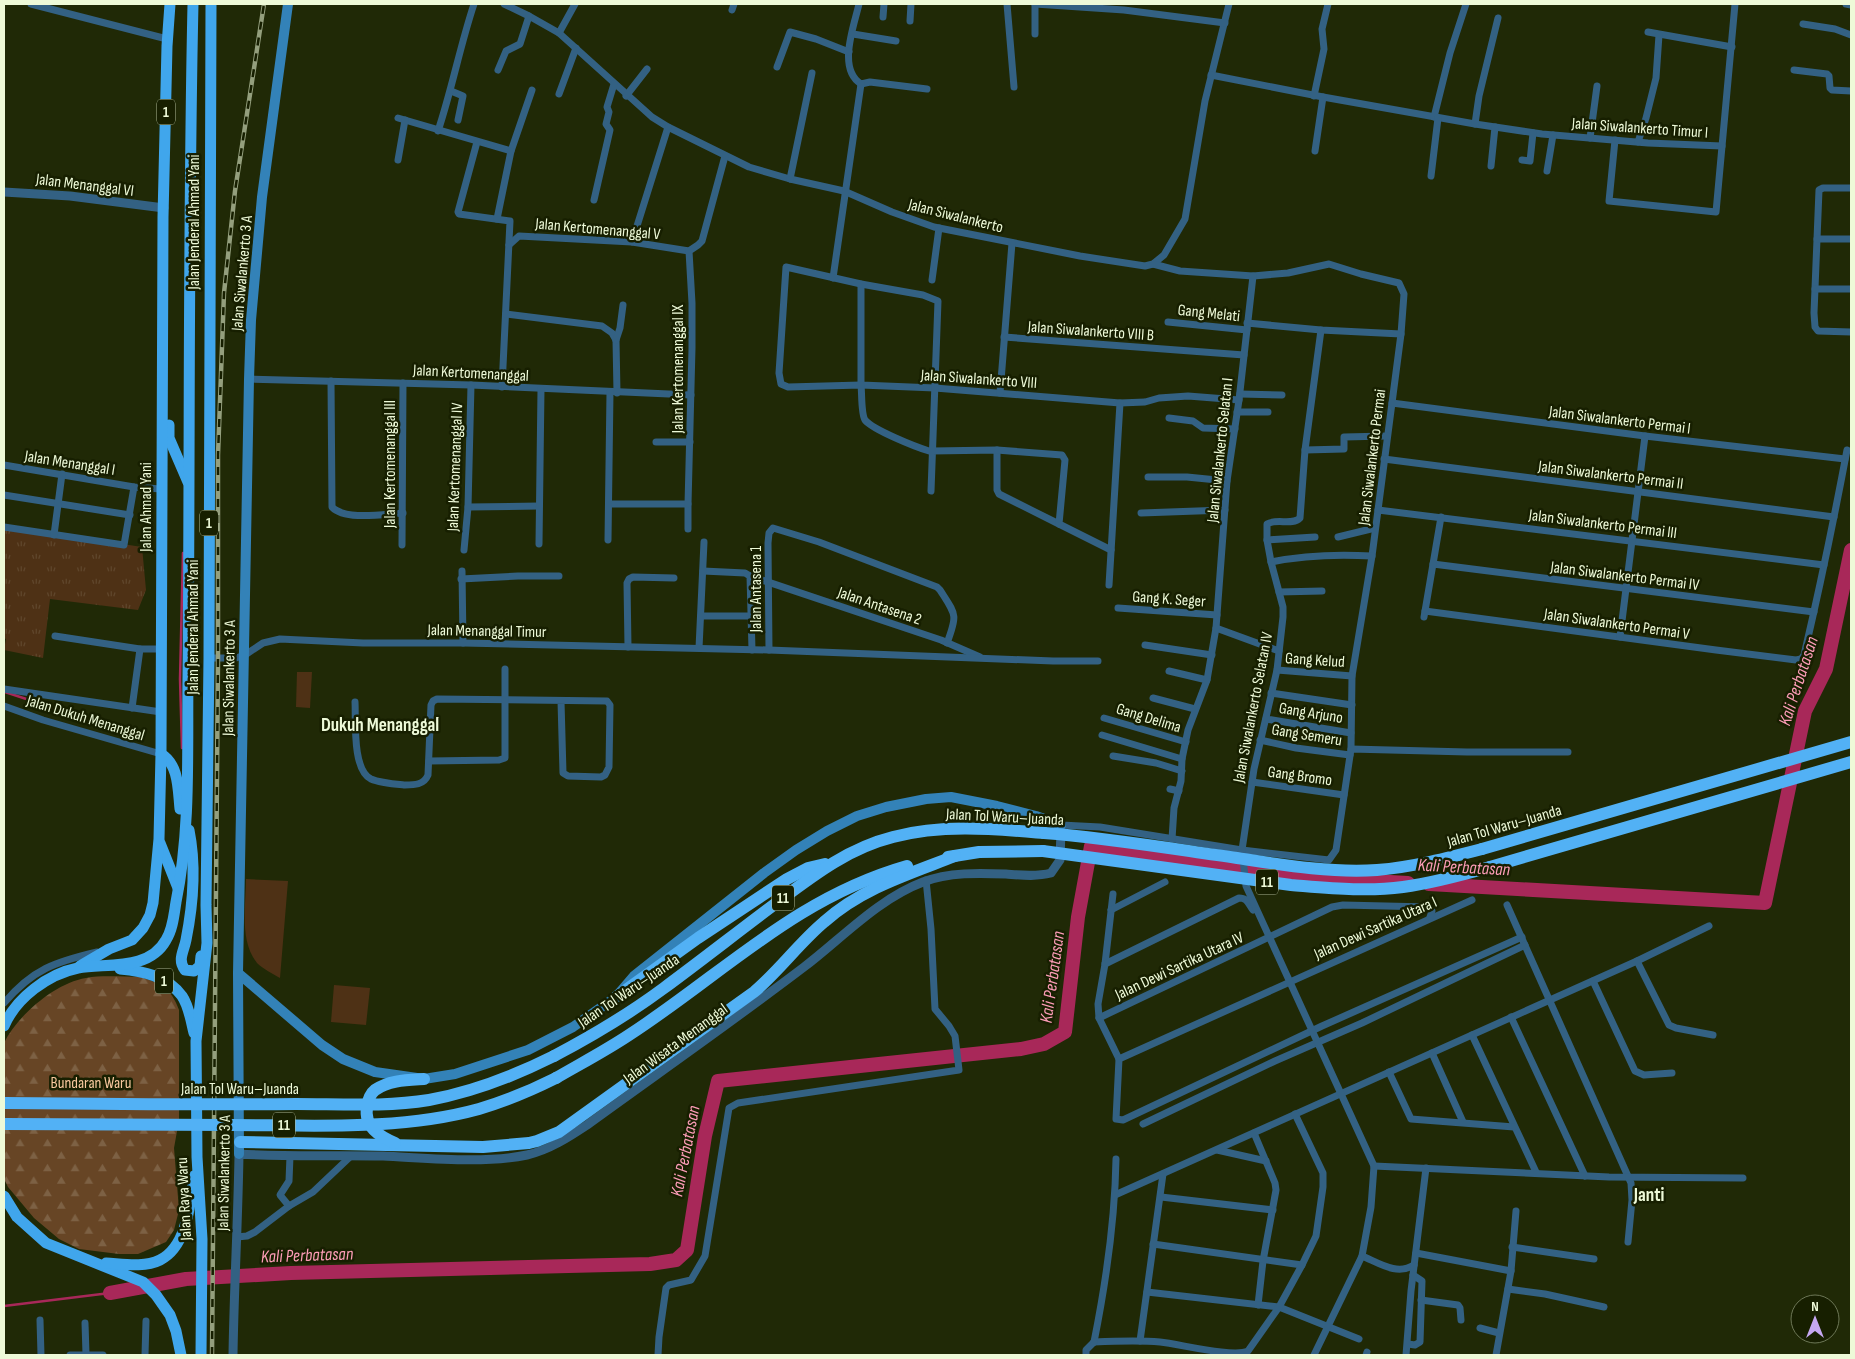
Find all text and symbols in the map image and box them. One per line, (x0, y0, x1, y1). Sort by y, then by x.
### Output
road number: 1 (157, 100, 175, 124)
street label: Jalan Siwalankerto Timur I (1570, 114, 1709, 143)
street label: Jalan Jenderal Ahmad Yani (185, 154, 204, 291)
street label: Jalan Menanggal VI (34, 170, 135, 201)
street label: Jalan Siwalankerto (905, 195, 1005, 237)
street label: Jalan Siwalankerto 3 A (228, 214, 257, 333)
street label: Jalan Kertomenanggal V (534, 214, 662, 244)
street label: Gang Melati (1177, 301, 1241, 326)
street label: Jalan Kertomenanggal IX (669, 305, 688, 434)
street label: Jalan Siwalankerto VIII B (1026, 318, 1155, 345)
street label: Jalan Kertomenanggal (412, 361, 529, 386)
street label: Jalan Siwalankerto VIII (919, 366, 1038, 393)
street label: Jalan Siwalankerto Selatan I (1203, 377, 1238, 525)
street label: Jalan Siwalankerto Permai (1355, 388, 1390, 527)
street label: Jalan Kertomenanggal III (381, 400, 400, 529)
street label: Jalan Kertomenanggal IV (444, 402, 467, 533)
street label: Jalan Siwalankerto Permai I (1547, 402, 1692, 439)
street label: Jalan Menanggal I (22, 447, 116, 480)
street label: Jalan Siwalankerto Permai II (1536, 457, 1684, 494)
street label: Jalan Ahmad Yani (137, 462, 156, 553)
street label: Jalan Siwalankerto Permai III (1527, 506, 1678, 543)
road number: 1 (200, 510, 218, 536)
street label: Jalan Antasena 1 (747, 545, 766, 633)
street label: Jalan Siwalankerto Permai IV (1548, 558, 1701, 595)
street label: Jalan Jenderal Ahmad Yani (184, 559, 203, 696)
street label: Jalan Antasena 2 (834, 583, 924, 630)
street label: Gang K. Seger (1132, 587, 1207, 612)
street label: Jalan Siwalankerto Permai V (1542, 605, 1692, 644)
street label: Jalan Siwalankerto 3 A (219, 620, 240, 737)
street label: Jalan Menanggal Timur (426, 621, 547, 642)
street label: Jalan Siwalankerto Selatan IV (1229, 630, 1278, 785)
water label: Kali Perbatasan (1774, 633, 1823, 728)
street label: Gang Kelud (1285, 649, 1345, 672)
street label: Jalan Dukuh Menanggal (23, 691, 147, 745)
street label: Gang Arjuno (1277, 699, 1344, 728)
street label: Gang Delima (1114, 700, 1183, 737)
district label: Dukuh Menanggal (321, 714, 439, 737)
street label: Gang Semeru (1270, 721, 1343, 750)
street label: Gang Bromo (1266, 763, 1333, 790)
street label: Jalan Tol Waru–Juanda (1444, 801, 1564, 852)
street label: Jalan Tol Waru–Juanda (945, 805, 1064, 830)
water label: Kali Perbatasan (1417, 855, 1511, 880)
road number: 11 (1256, 870, 1278, 894)
road number: 11 (772, 886, 794, 910)
street label: Jalan Dewi Sartika Utara I (1310, 893, 1440, 964)
street label: Jalan Dewi Sartika Utara IV (1111, 928, 1248, 1005)
water label: Kali Perbatasan (1036, 929, 1069, 1024)
street label: Jalan Tol Waru–Juanda (574, 950, 683, 1033)
road number: 1 (155, 968, 173, 994)
street label: Jalan Wisata Menanggal (619, 1000, 732, 1089)
park label: Bundaran Waru (51, 1074, 131, 1093)
street label: Jalan Tol Waru–Juanda (180, 1080, 299, 1099)
water label: Kali Perbatasan (666, 1103, 705, 1199)
road number: 11 (273, 1112, 295, 1138)
street label: Jalan Siwalankerto 3 A (214, 1115, 235, 1232)
street label: Jalan Raya Waru (173, 1157, 196, 1242)
district label: Janti (1633, 1184, 1664, 1207)
water label: Kali Perbatasan (260, 1243, 354, 1268)
north arrow (1790, 1294, 1840, 1344)
text: N (1811, 1298, 1819, 1315)

